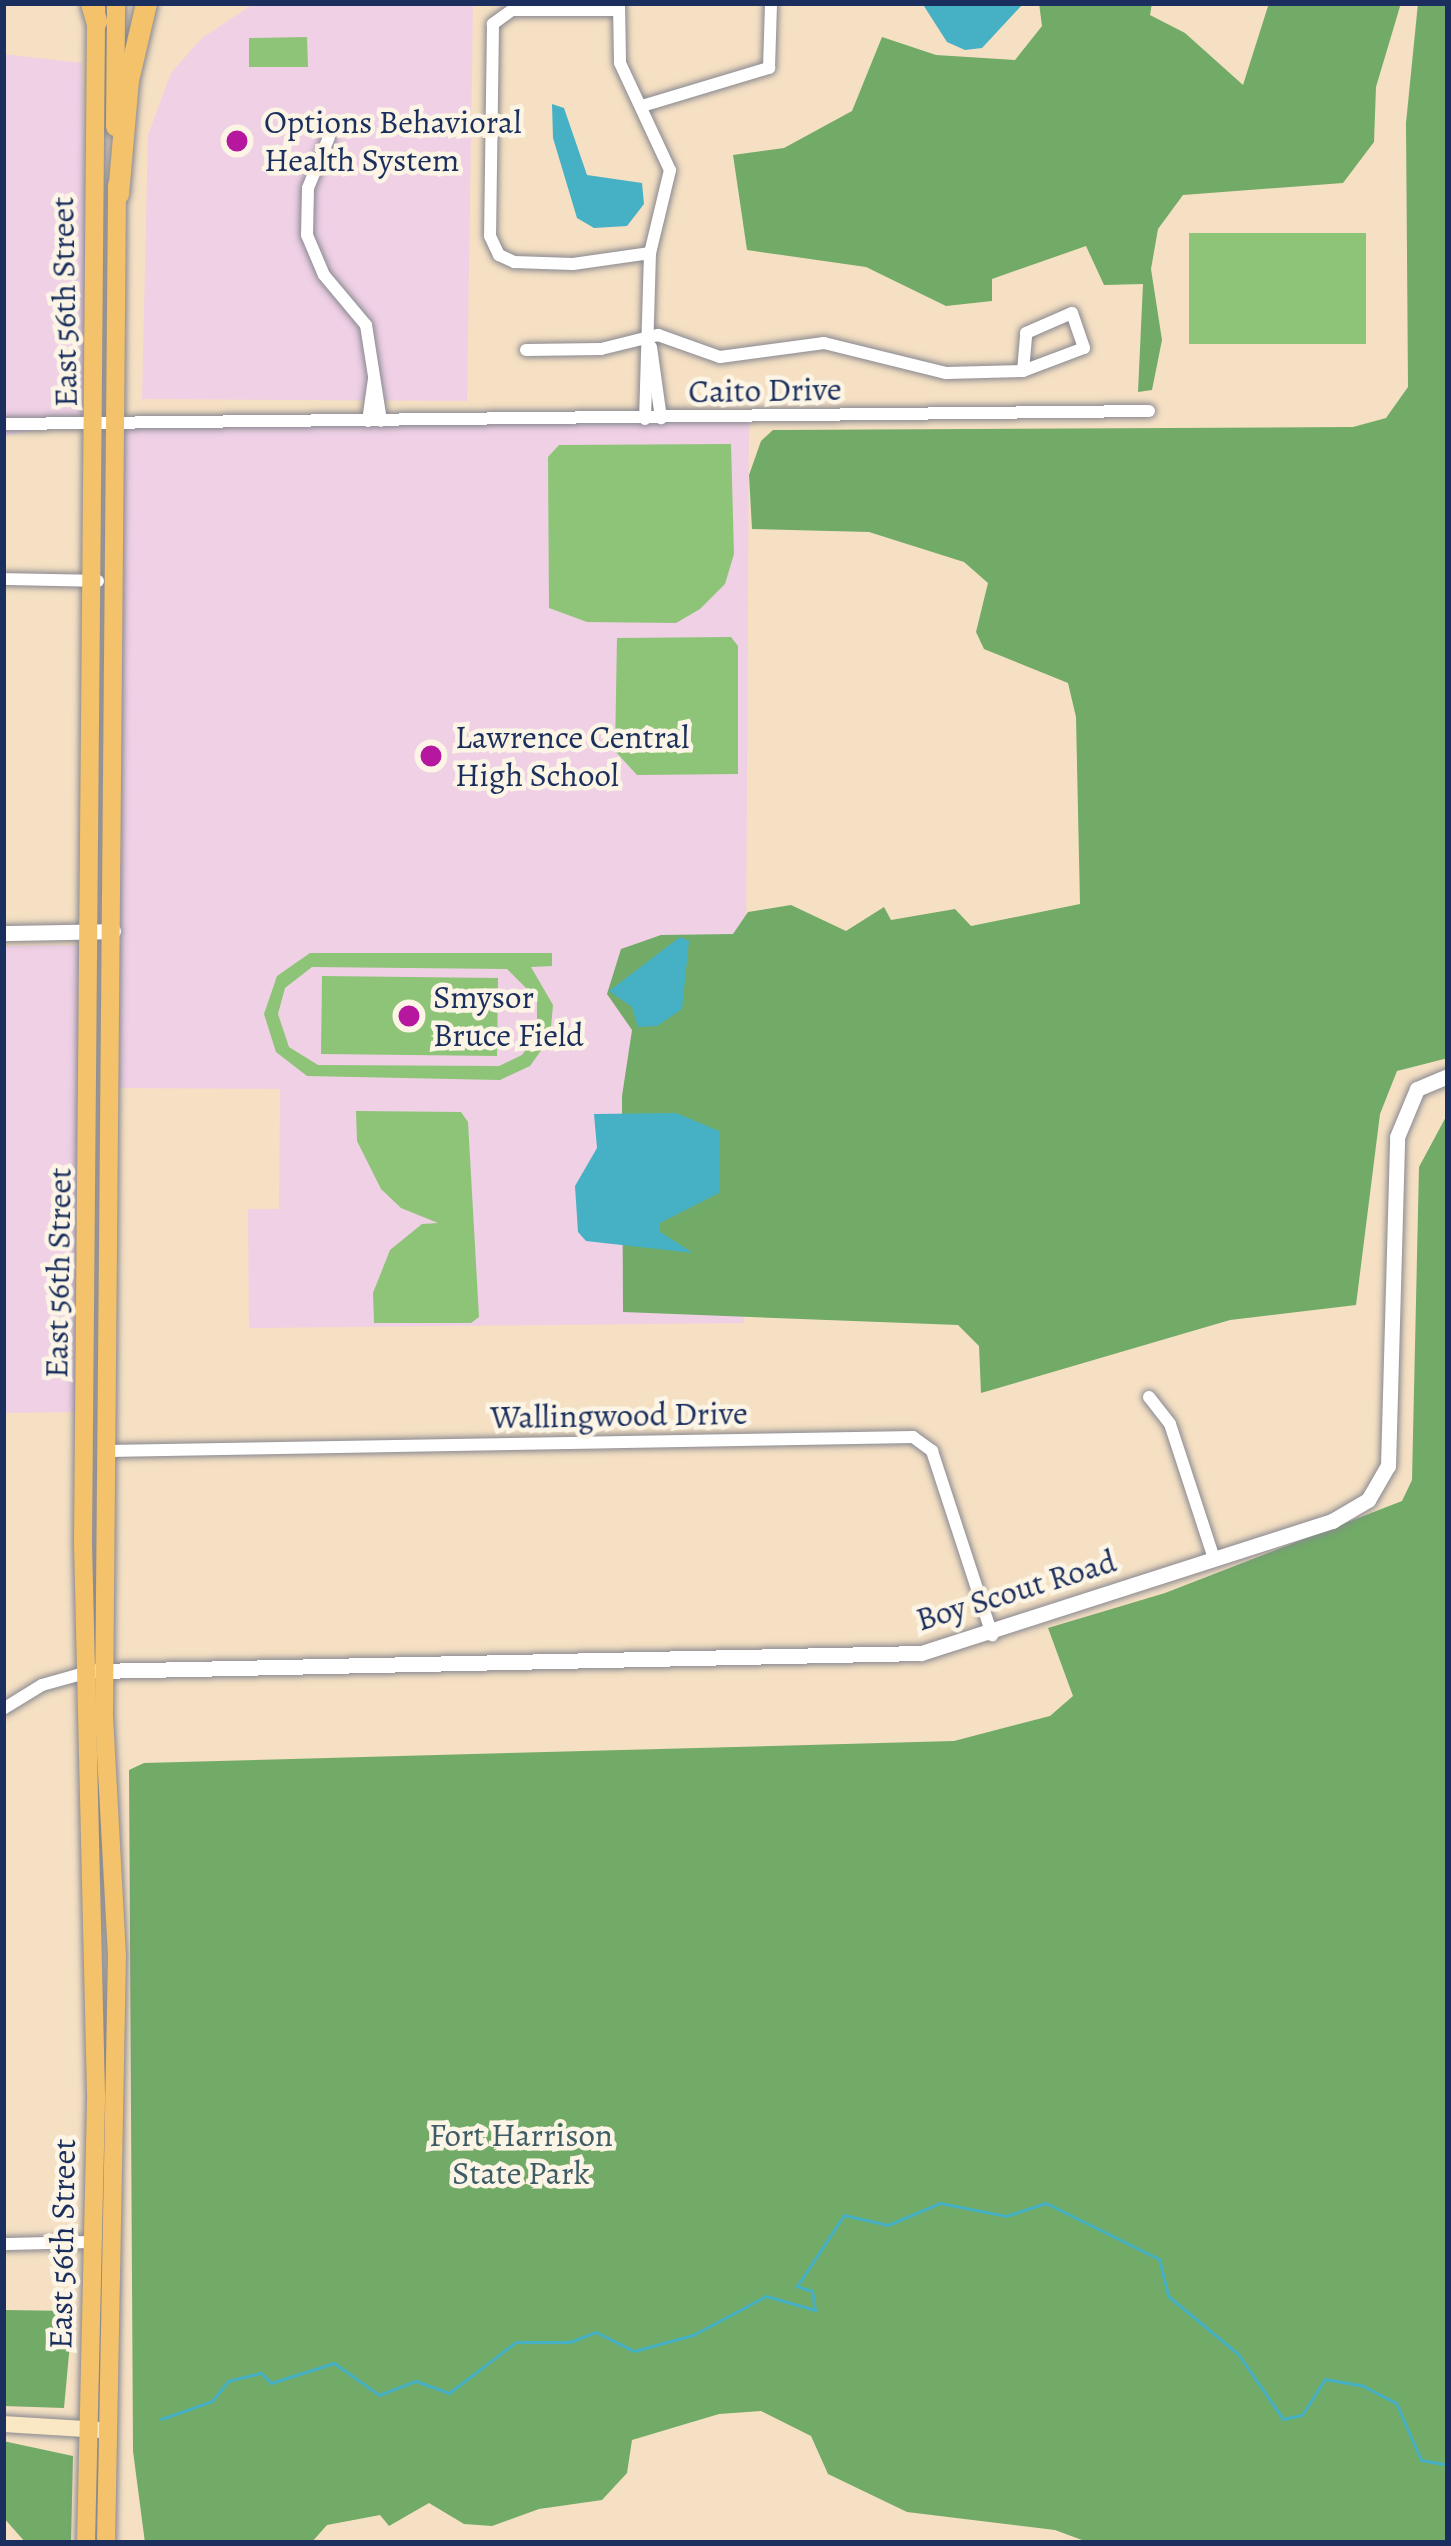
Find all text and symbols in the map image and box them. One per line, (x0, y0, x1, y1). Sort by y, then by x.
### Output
place label: Options Behavioral Health System (264, 102, 521, 180)
marker: Options Behavioral Health System (221, 125, 253, 157)
street label: East 56th Street (42, 196, 86, 408)
street label: Caito Drive (688, 369, 842, 411)
place label: Lawrence Central High School (455, 717, 689, 795)
marker: Lawrence Central High School (418, 743, 444, 769)
place label: Smysor Bruce Field (433, 977, 584, 1055)
marker: Smysor Bruce Field (396, 1003, 422, 1029)
street label: East 56th Street (36, 1167, 80, 1379)
street label: Wallingwood Drive (490, 1393, 748, 1437)
street label: Boy Scout Road (911, 1541, 1121, 1639)
park label: Fort Harrison State Park (429, 2115, 613, 2193)
street label: East 56th Street (40, 2138, 84, 2350)

